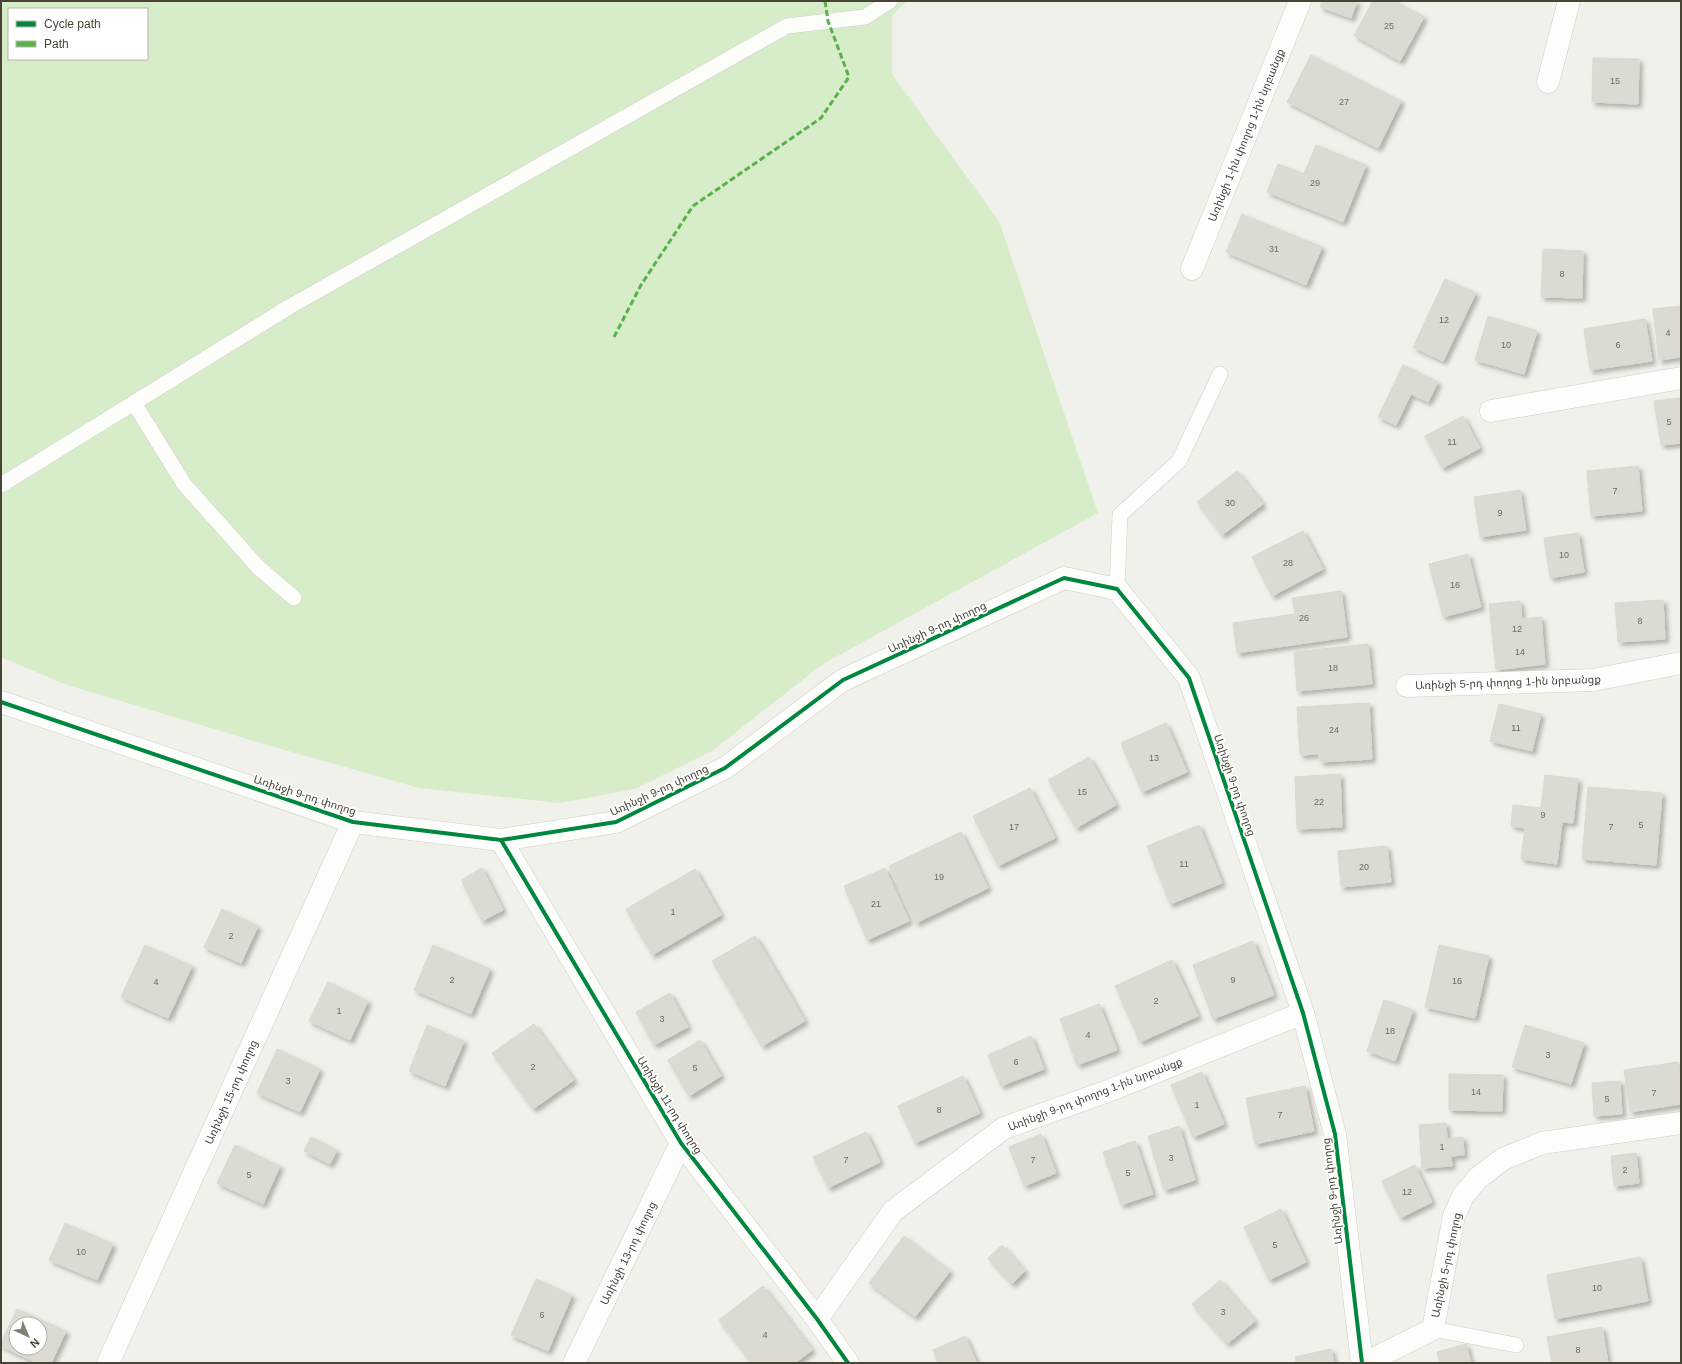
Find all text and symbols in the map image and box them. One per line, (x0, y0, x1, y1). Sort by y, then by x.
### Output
legend (8, 8, 148, 60)
text: Cycle path (44, 17, 101, 31)
house number: 25 (1384, 21, 1394, 31)
text: Path (44, 37, 69, 51)
street label: Առինջի 1-ին փողոց 1-ին նրբանցք (1206, 47, 1287, 224)
house number: 15 (1610, 76, 1620, 86)
house number: 27 (1339, 97, 1349, 107)
house number: 29 (1310, 178, 1320, 188)
house number: 31 (1269, 244, 1279, 254)
house number: 8 (1559, 269, 1565, 279)
house number: 12 (1439, 315, 1449, 325)
house number: 4 (1665, 328, 1671, 338)
house number: 10 (1501, 340, 1511, 350)
house number: 6 (1615, 340, 1621, 350)
house number: 5 (1666, 417, 1672, 427)
house number: 11 (1447, 437, 1457, 447)
house number: 7 (1612, 486, 1618, 496)
house number: 30 (1225, 498, 1235, 508)
house number: 9 (1497, 508, 1503, 518)
house number: 10 (1559, 550, 1569, 560)
house number: 28 (1283, 558, 1293, 568)
house number: 16 (1450, 580, 1460, 590)
street label: Առինջի 9-րդ փողոց (886, 599, 989, 656)
house number: 26 (1299, 613, 1309, 623)
house number: 8 (1637, 616, 1643, 626)
house number: 12 (1512, 624, 1522, 634)
house number: 14 (1515, 647, 1525, 657)
house number: 18 (1328, 663, 1338, 673)
street label: Առինջի 5-րդ փողոց 1-ին նրբանցք (1415, 673, 1601, 692)
house number: 11 (1511, 723, 1521, 733)
house number: 24 (1329, 725, 1339, 735)
street label: Առինջի 9-րդ փողոց (1211, 732, 1258, 838)
house number: 13 (1149, 753, 1159, 763)
street label: Առինջի 9-րդ փողոց (608, 762, 711, 819)
street label: Առինջի 9-րդ փողոց (252, 773, 358, 818)
house number: 15 (1077, 787, 1087, 797)
house number: 22 (1314, 797, 1324, 807)
house number: 9 (1540, 810, 1546, 820)
house number: 5 (1638, 820, 1644, 830)
house number: 17 (1009, 822, 1019, 832)
house number: 7 (1608, 822, 1614, 832)
house number: 11 (1179, 859, 1189, 869)
house number: 20 (1359, 862, 1369, 872)
house number: 19 (934, 872, 944, 882)
house number: 21 (871, 899, 881, 909)
house number: 1 (670, 907, 676, 917)
house number: 2 (228, 931, 234, 941)
house number: 2 (449, 975, 455, 985)
house number: 9 (1230, 975, 1236, 985)
house number: 16 (1452, 976, 1462, 986)
house number: 4 (153, 977, 159, 987)
house number: 2 (1153, 996, 1159, 1006)
house number: 1 (336, 1006, 342, 1016)
house number: 3 (659, 1014, 665, 1024)
house number: 18 (1385, 1026, 1395, 1036)
house number: 4 (1085, 1030, 1091, 1040)
street label: Առինջի 15-րդ փողոց (202, 1038, 260, 1147)
house number: 3 (1545, 1050, 1551, 1060)
street label: Առինջի 11-րդ փողոց (634, 1054, 705, 1156)
street label: Առինջի 9-րդ փողոց 1-ին նրբանցք (1006, 1055, 1184, 1134)
house number: 6 (1013, 1057, 1019, 1067)
house number: 2 (530, 1062, 536, 1072)
house number: 5 (692, 1063, 698, 1073)
house number: 3 (285, 1076, 291, 1086)
house number: 14 (1471, 1087, 1481, 1097)
house number: 7 (1651, 1088, 1657, 1098)
house number: 5 (1604, 1094, 1610, 1104)
house number: 1 (1194, 1100, 1200, 1110)
house number: 8 (936, 1105, 942, 1115)
house number: 7 (1277, 1110, 1283, 1120)
street label: Առինջի 9-րդ փողոց (1320, 1137, 1345, 1245)
house number: 1 (1439, 1142, 1445, 1152)
house number: 3 (1168, 1153, 1174, 1163)
house number: 7 (843, 1155, 849, 1165)
house number: 7 (1030, 1155, 1036, 1165)
house number: 2 (1622, 1165, 1628, 1175)
house number: 5 (1125, 1168, 1131, 1178)
house number: 5 (246, 1170, 252, 1180)
house number: 12 (1402, 1187, 1412, 1197)
street label: Առինջի 13-րդ փողոց (598, 1199, 659, 1307)
street label: Առինջի 5-րդ փողոց (1429, 1211, 1464, 1319)
house number: 5 (1272, 1240, 1278, 1250)
house number: 10 (76, 1247, 86, 1257)
house number: 10 (1592, 1283, 1602, 1293)
house number: 3 (1220, 1307, 1226, 1317)
house number: 6 (539, 1310, 545, 1320)
north arrow (8, 1316, 48, 1356)
house number: 4 (762, 1330, 768, 1340)
text: N (28, 1336, 42, 1350)
house number: 8 (1575, 1345, 1581, 1355)

